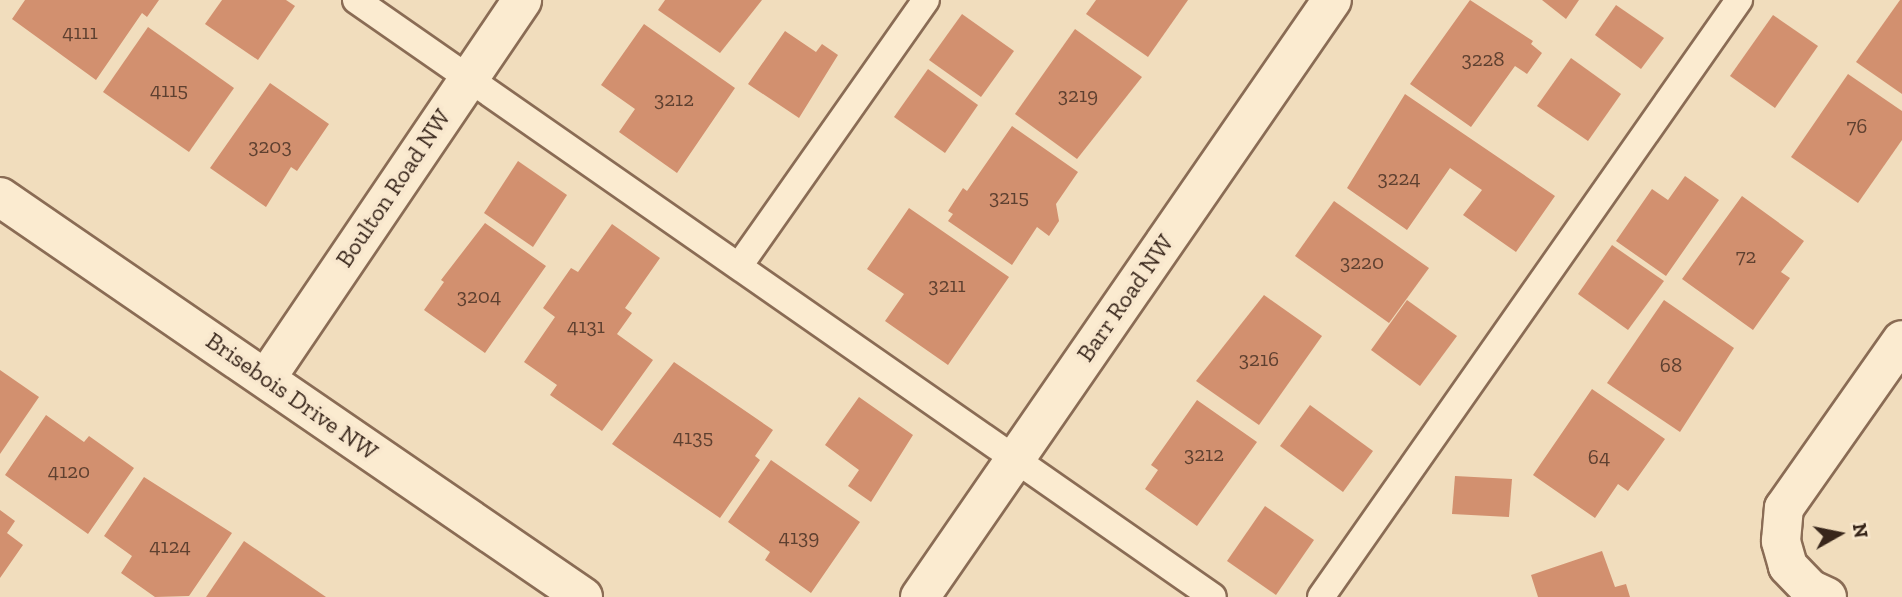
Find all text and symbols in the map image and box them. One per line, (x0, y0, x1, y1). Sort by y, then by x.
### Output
house number: 4111 (62, 19, 98, 45)
house number: 3228 (1461, 46, 1505, 72)
house number: 4115 (150, 77, 188, 103)
house number: 3219 (1058, 82, 1098, 108)
house number: 3212 (654, 86, 694, 112)
street label: Boulton Road NW (330, 104, 456, 272)
house number: 76 (1846, 113, 1868, 139)
house number: 3203 (248, 133, 292, 159)
house number: 3224 (1377, 165, 1421, 191)
house number: 3215 (989, 184, 1029, 210)
street label: Barr Road NW (1071, 229, 1179, 367)
house number: 72 (1736, 243, 1756, 269)
house number: 3220 (1340, 249, 1384, 275)
house number: 3211 (928, 272, 966, 298)
house number: 3204 (457, 283, 501, 309)
house number: 4131 (567, 313, 605, 339)
street label: Brisebois Drive NW (201, 326, 383, 466)
house number: 3216 (1239, 346, 1279, 372)
house number: 68 (1660, 352, 1682, 378)
house number: 4135 (673, 424, 713, 450)
house number: 3212 (1184, 441, 1224, 467)
house number: 64 (1588, 444, 1610, 470)
house number: 4120 (48, 458, 90, 484)
north arrow (1804, 499, 1874, 569)
text: N (1848, 522, 1873, 540)
house number: 4139 (779, 524, 819, 550)
house number: 4124 (149, 533, 191, 559)

